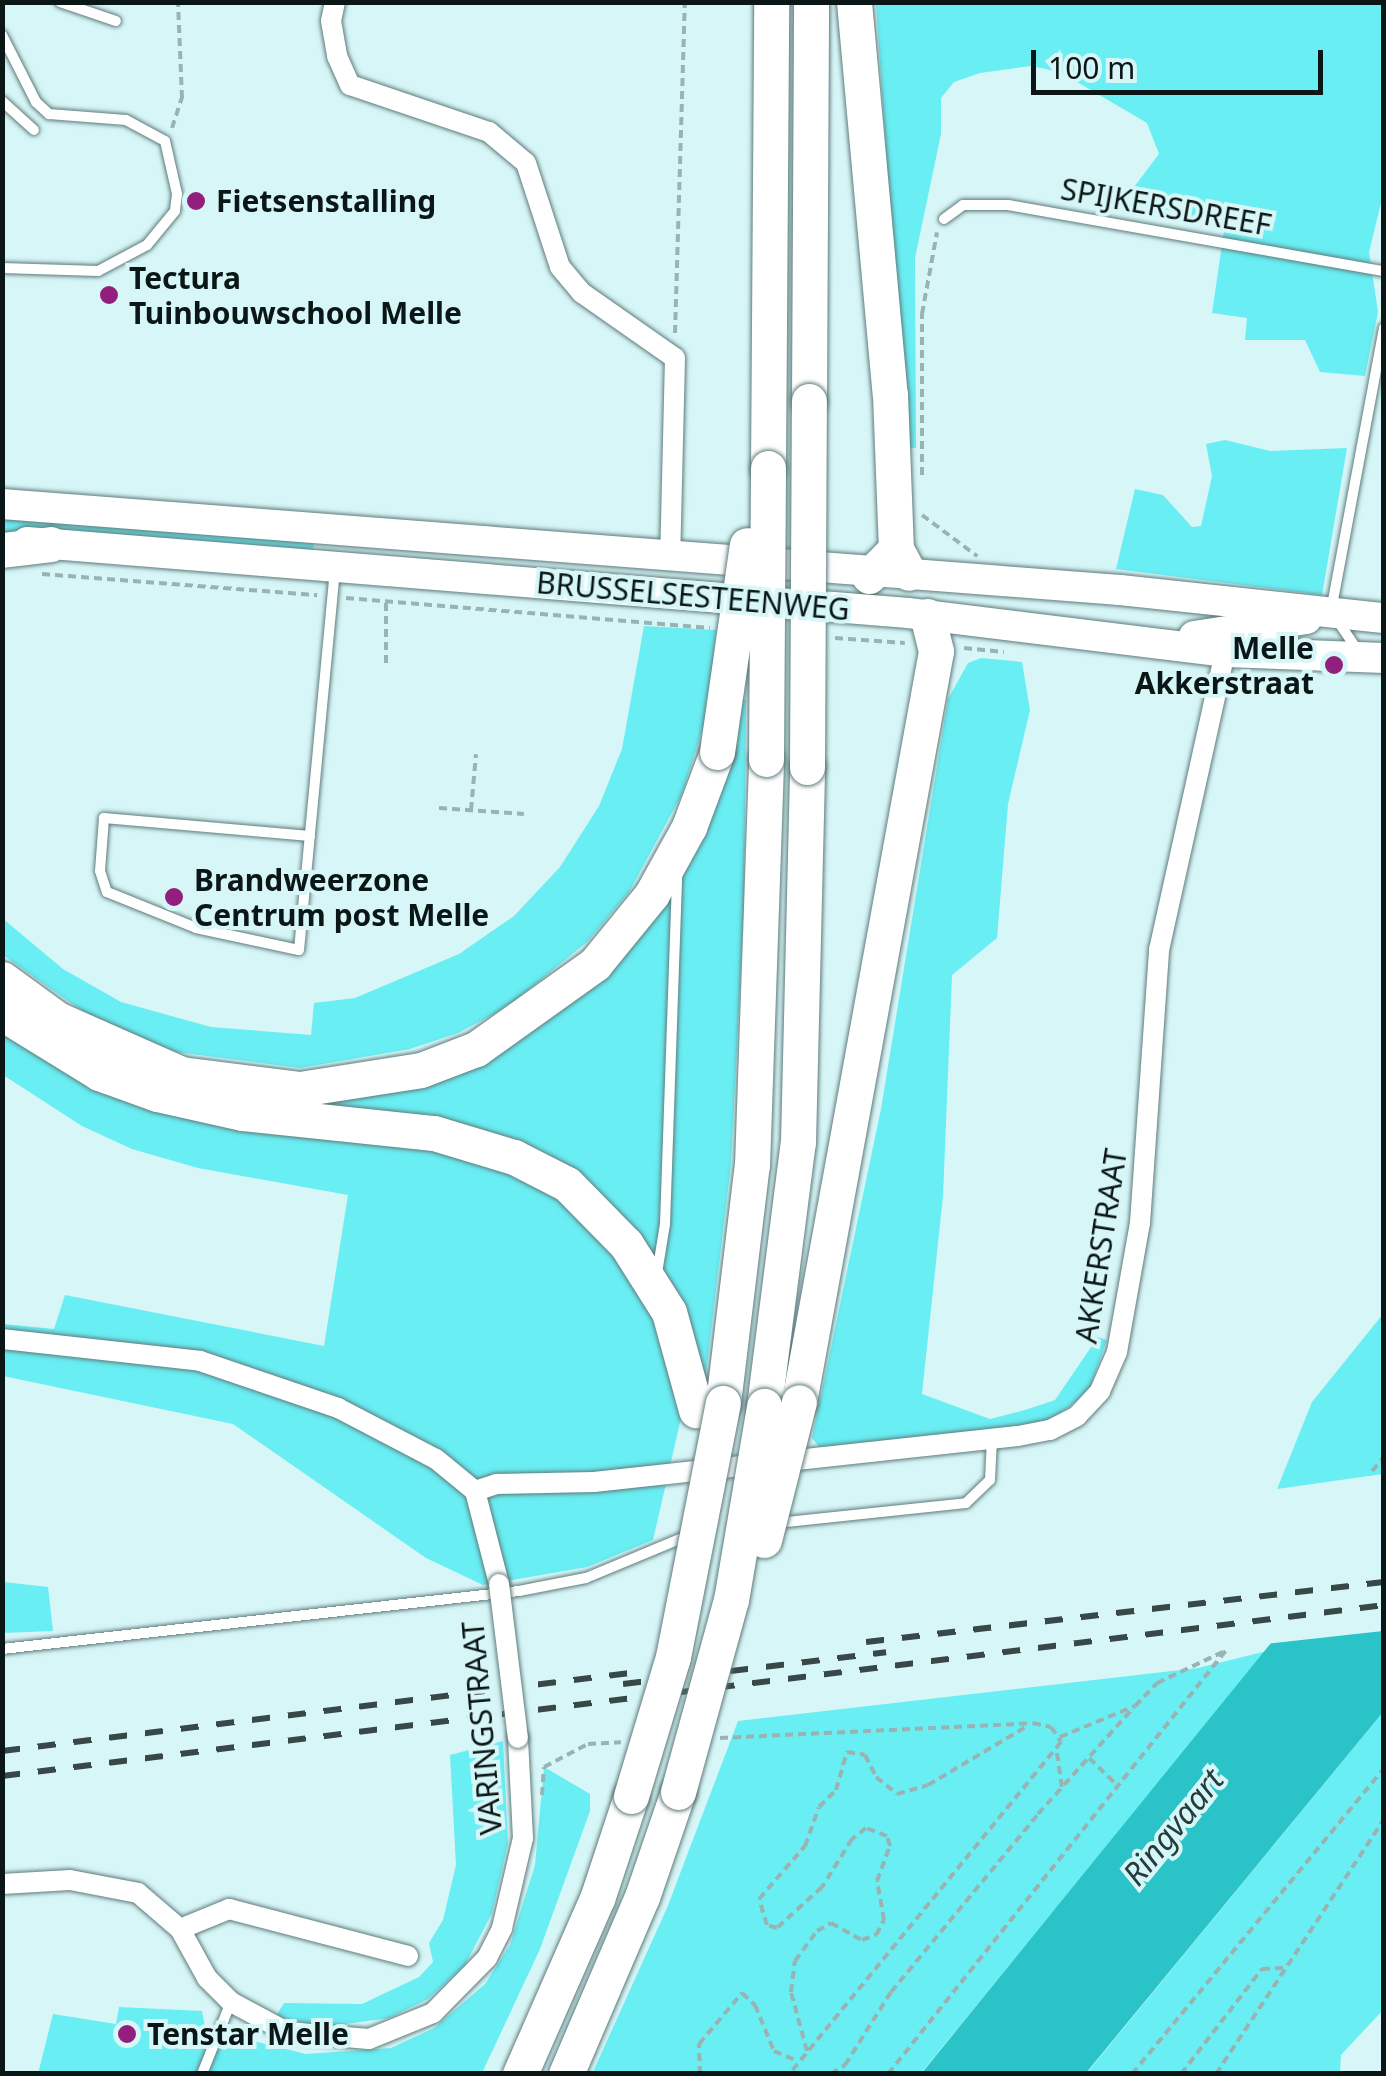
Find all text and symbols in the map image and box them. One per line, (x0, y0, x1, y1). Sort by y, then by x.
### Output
scale bar (1036, 30, 1328, 92)
text: 100 m (1048, 47, 1135, 88)
street label: SPIJKERSDREEF (1058, 171, 1274, 243)
place label: Fietsenstalling (216, 183, 436, 219)
marker: Fietsenstalling (185, 190, 207, 212)
place label: Tectura Tuinbouwschool Melle (129, 260, 462, 330)
marker: Tectura Tuinbouwschool Melle (98, 284, 120, 306)
street label: BRUSSELSESTEENWEG (535, 564, 851, 628)
place label: Melle Akkerstraat (1135, 630, 1314, 700)
marker: Melle Akkerstraat (1323, 654, 1345, 676)
place label: Brandweerzone Centrum post Melle (194, 862, 489, 932)
marker: Brandweerzone Centrum post Melle (163, 886, 185, 908)
street label: AKKERSTRAAT (1068, 1146, 1134, 1346)
street label: VARINGSTRAAT (455, 1620, 509, 1836)
water label: Ringvaart (1115, 1761, 1231, 1893)
place label: Tenstar Melle (147, 2016, 349, 2052)
marker: Tenstar Melle (116, 2023, 138, 2045)

